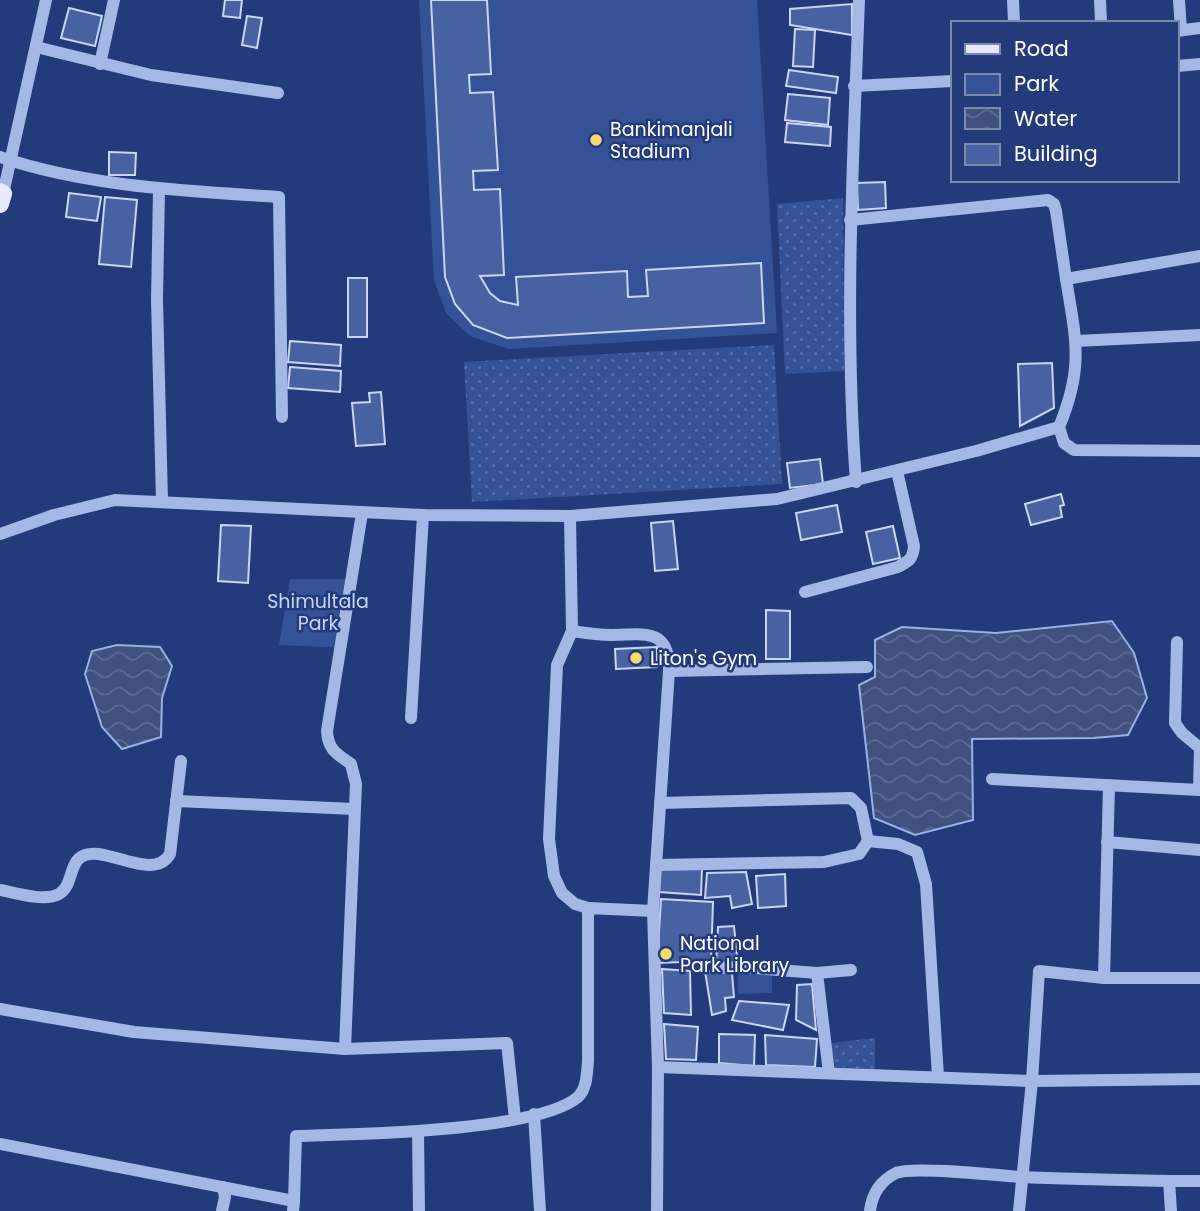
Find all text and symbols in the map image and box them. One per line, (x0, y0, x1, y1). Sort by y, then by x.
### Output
legend (951, 21, 1179, 182)
text: Road (1014, 34, 1069, 63)
text: Park (1014, 69, 1059, 98)
text: Water (1014, 104, 1077, 133)
place label: Bankimanjali Stadium (610, 116, 733, 165)
marker: Bankimanjali Stadium (588, 132, 604, 148)
text: Building (1014, 139, 1098, 168)
park label: Shimultala Park (267, 588, 369, 637)
place label: Liton's Gym (650, 645, 757, 672)
marker: Liton's Gym (628, 650, 644, 666)
place label: National Park Library (680, 930, 790, 979)
marker: National Park Library (658, 946, 674, 962)

